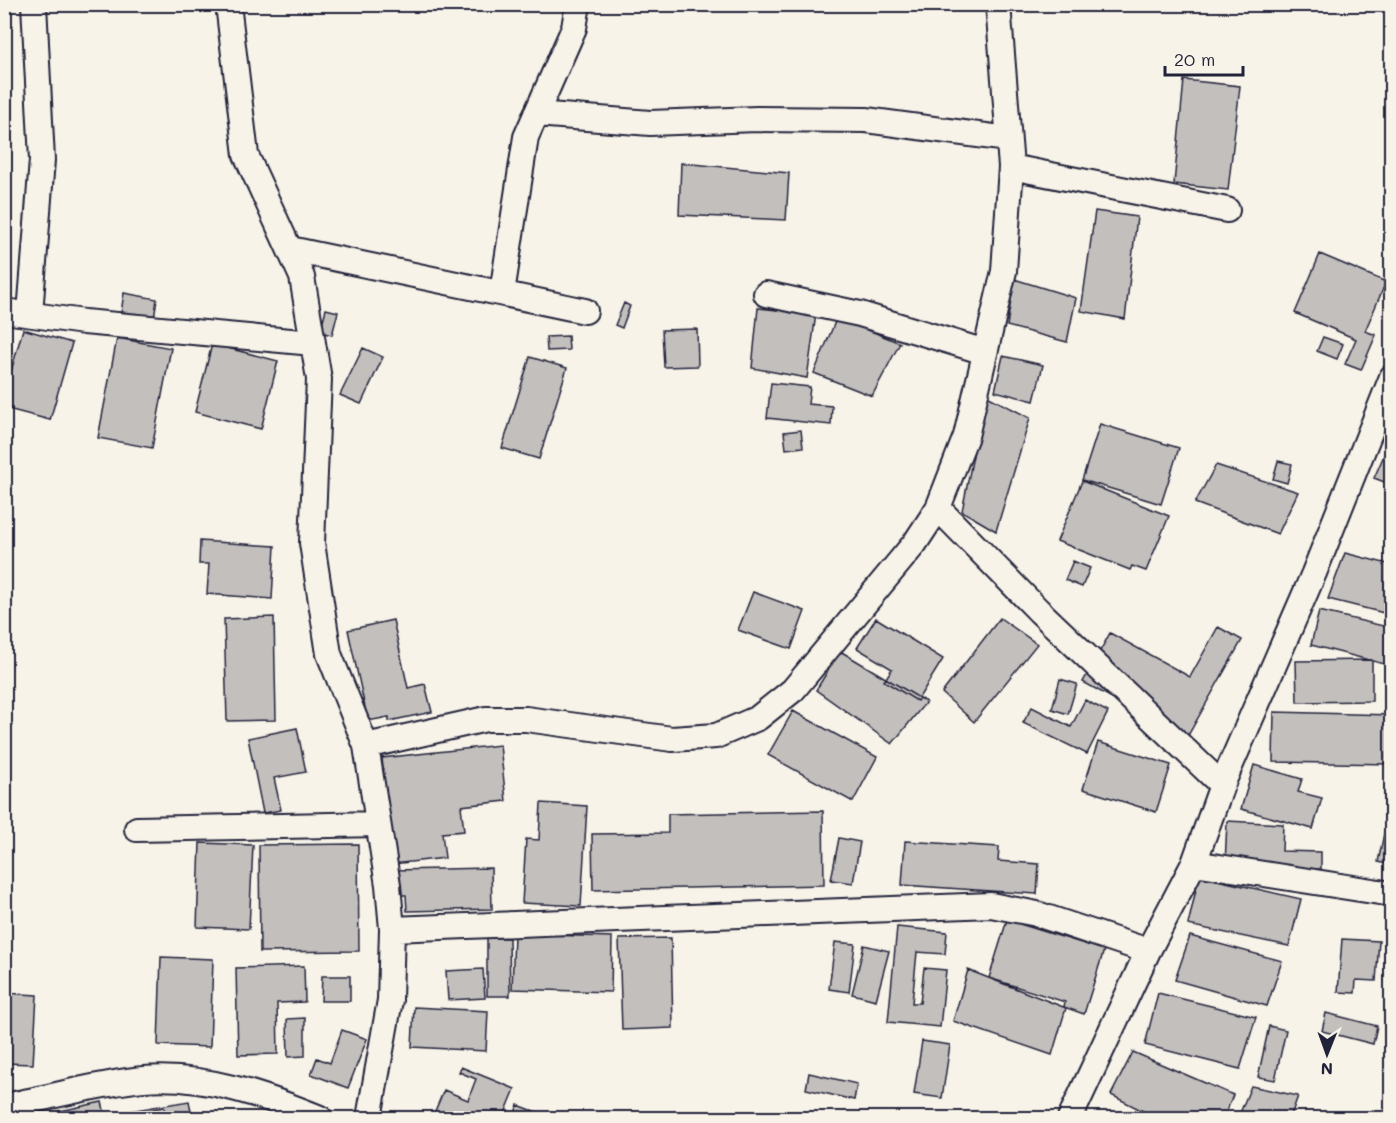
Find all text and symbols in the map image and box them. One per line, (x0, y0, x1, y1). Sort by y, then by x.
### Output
scale bar (1165, 39, 1243, 77)
text: 20 m (1174, 47, 1215, 71)
north arrow (1297, 1024, 1357, 1084)
text: N (1320, 1059, 1333, 1080)

